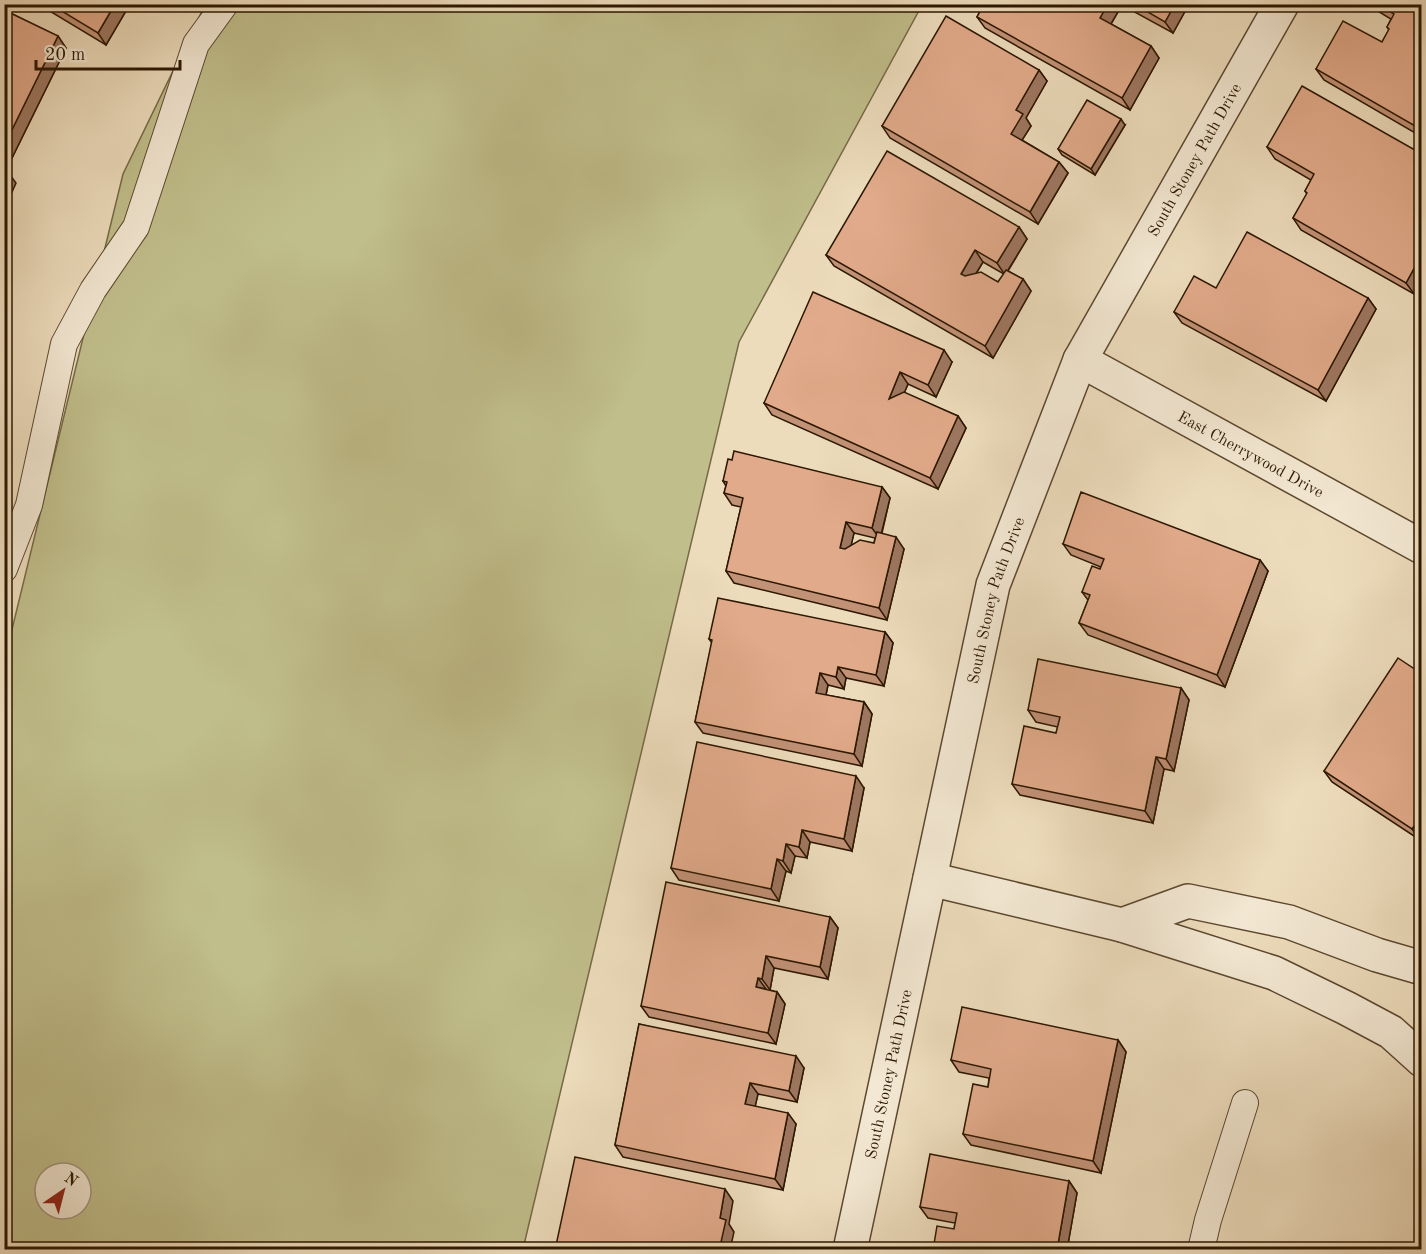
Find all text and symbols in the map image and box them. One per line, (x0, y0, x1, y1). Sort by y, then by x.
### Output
scale bar (36, 33, 180, 71)
text: 20 m (45, 46, 85, 64)
street label: South Stoney Path Drive (1146, 81, 1245, 240)
street label: East Cherrywood Drive (1175, 409, 1326, 501)
street label: South Stoney Path Drive (966, 515, 1028, 686)
street label: South Stoney Path Drive (864, 988, 916, 1161)
north arrow (33, 1161, 93, 1221)
text: N (61, 1170, 81, 1191)

